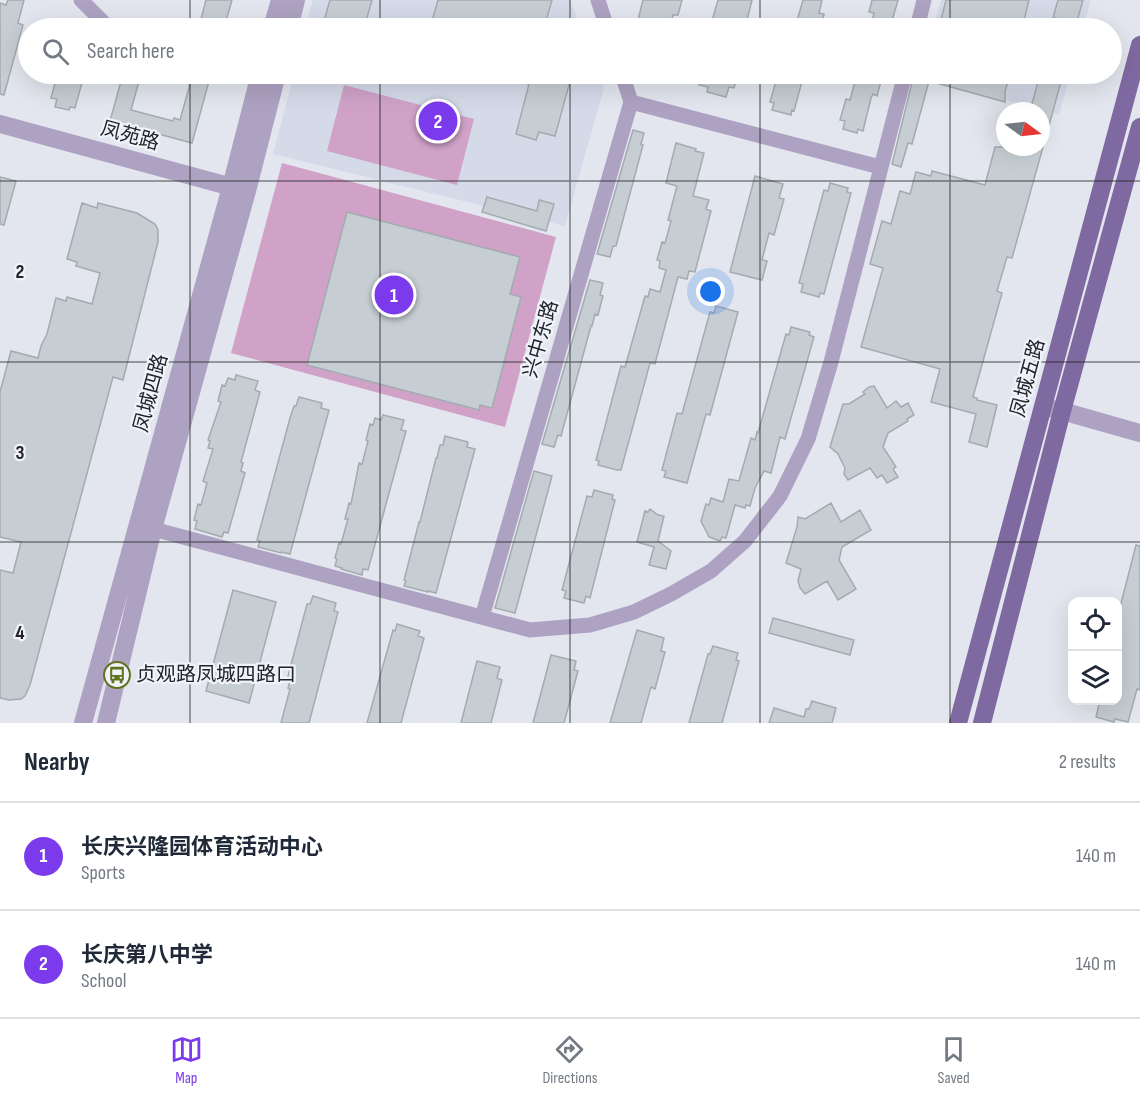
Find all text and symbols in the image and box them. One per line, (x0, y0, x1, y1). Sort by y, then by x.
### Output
search box (18, 18, 1122, 84)
icon: search (39, 35, 72, 68)
text: Search here (87, 38, 174, 65)
pin: 2 (418, 98, 458, 144)
north arrow (996, 102, 1050, 156)
street label: 凤苑路 (98, 117, 162, 155)
text: 2 (16, 260, 24, 284)
pin: 1 (374, 272, 414, 318)
your location (696, 277, 725, 306)
street label: 兴中东路 (518, 297, 564, 381)
street label: 凤城五路 (1006, 336, 1050, 420)
street label: 凤城四路 (129, 351, 173, 435)
text: 3 (16, 441, 25, 465)
map controls (1068, 597, 1122, 705)
button: locate (1068, 597, 1122, 651)
text: 4 (15, 621, 25, 645)
button: layers (1068, 651, 1122, 705)
bus stop icon: 贞观路凤城四路口 (102, 660, 132, 690)
place label: 贞观路凤城四路口 (136, 663, 296, 687)
text: Nearby (24, 747, 90, 778)
text: 2 results (1059, 750, 1116, 774)
text: 长庆兴隆园体育活动中心 (81, 834, 323, 861)
text: 1 (40, 844, 47, 868)
text: 140 m (1076, 844, 1116, 868)
text: Sports (81, 861, 125, 885)
text: 长庆第八中学 (81, 942, 213, 969)
text: 2 (39, 952, 48, 976)
text: 140 m (1076, 952, 1116, 976)
text: School (81, 969, 126, 993)
tab: Map (170, 1033, 203, 1088)
tab: Directions (542, 1033, 598, 1088)
tab: Saved (937, 1033, 970, 1088)

